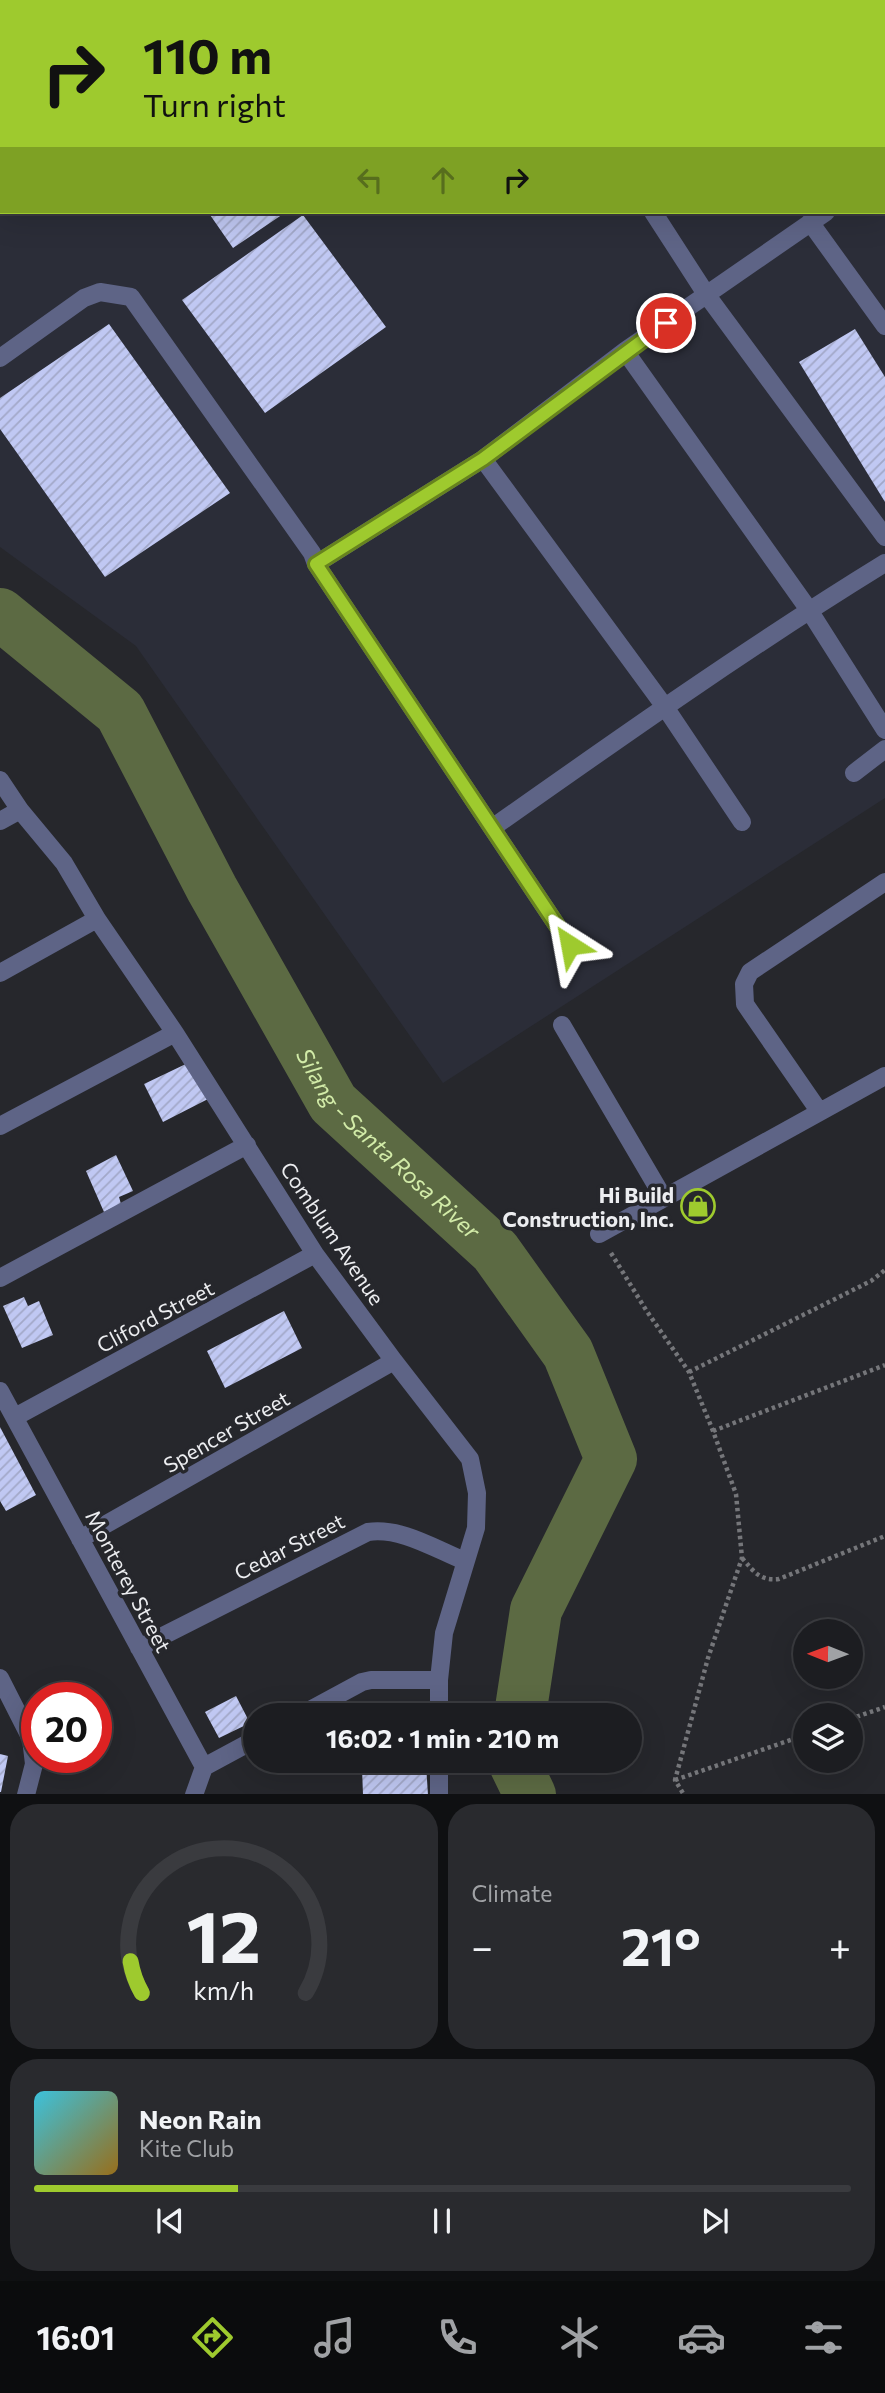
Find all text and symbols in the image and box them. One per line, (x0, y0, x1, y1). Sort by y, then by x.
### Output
text: 110 m (143, 24, 272, 84)
icon: right (28, 28, 119, 119)
text: Turn right (143, 84, 286, 124)
icon: left (351, 161, 389, 199)
icon: ahead (424, 161, 462, 199)
icon: right (497, 161, 535, 199)
pin (636, 293, 696, 353)
icon: arrive (647, 304, 685, 342)
position arrow (533, 908, 607, 982)
water label: Silang - Santa Rosa River (291, 1043, 487, 1245)
street label: Comblum Avenue (276, 1157, 390, 1309)
place label: Hi Build Construction, Inc. (502, 1182, 674, 1231)
shop icon: Hi Build Construction, Inc. (679, 1187, 717, 1225)
street label: Cliford Street (92, 1275, 218, 1357)
street label: Spencer Street (159, 1385, 293, 1477)
street label: Monterey Street (81, 1506, 177, 1656)
street label: Cedar Street (230, 1508, 348, 1584)
north arrow (793, 1619, 863, 1689)
map controls (793, 1619, 863, 1773)
speed limit sign: 20 (21, 1682, 112, 1773)
button: layers (793, 1703, 863, 1773)
text: 16:02 · 1 min · 210 m (326, 1722, 559, 1753)
text: Climate (472, 1879, 553, 1907)
text: 12 (187, 1889, 261, 1978)
text: 21° (621, 1913, 701, 1977)
text: − (472, 1922, 493, 1969)
text: + (829, 1922, 851, 1969)
text: km/h (193, 1974, 254, 2004)
text: Neon Rain (139, 2103, 262, 2134)
text: Kite Club (139, 2134, 234, 2162)
icon: previous (151, 2202, 189, 2240)
icon: pause (423, 2202, 461, 2240)
icon: next (696, 2202, 734, 2240)
icon: directions (188, 2313, 237, 2362)
icon: music (310, 2313, 359, 2362)
icon: phone (433, 2313, 482, 2362)
icon: climate (555, 2313, 604, 2362)
icon: car (677, 2313, 726, 2362)
icon: filters (799, 2313, 848, 2362)
text: 16:01 (37, 2317, 115, 2357)

